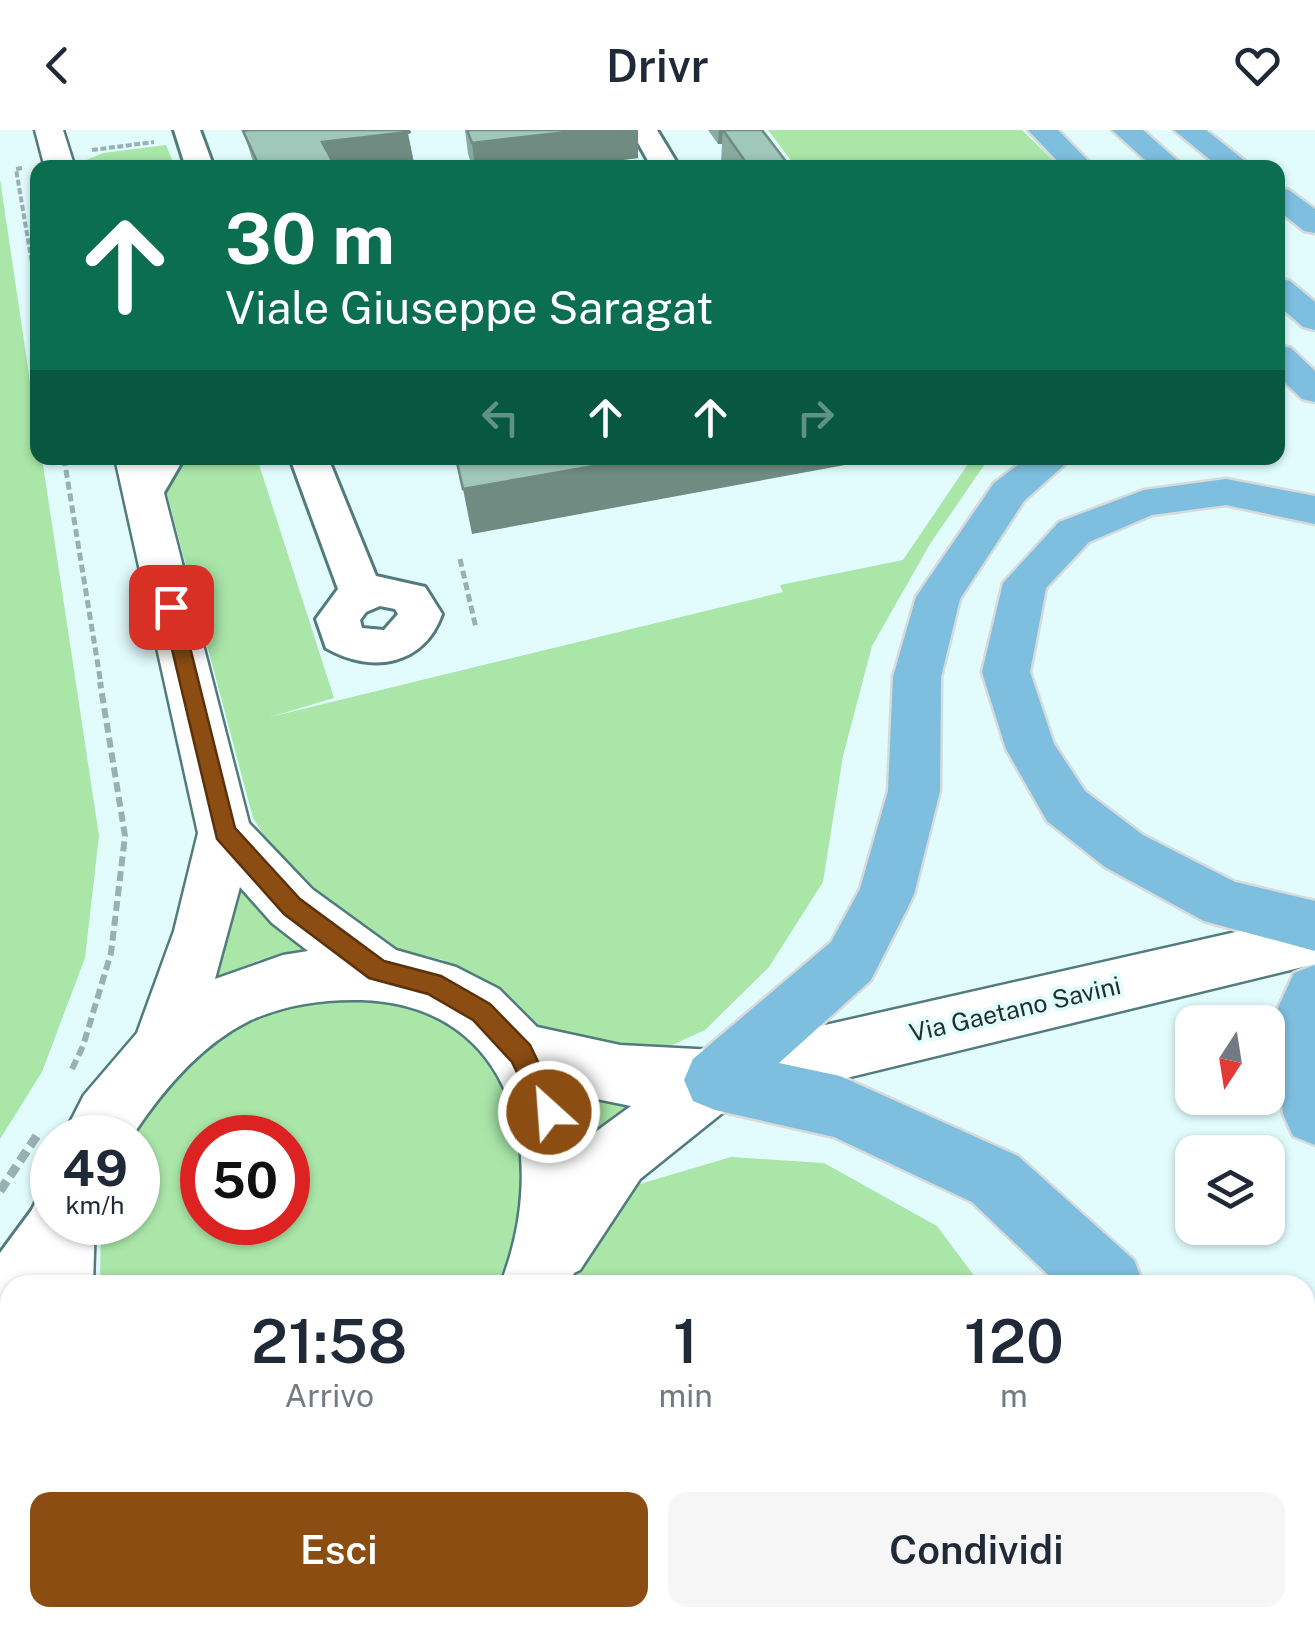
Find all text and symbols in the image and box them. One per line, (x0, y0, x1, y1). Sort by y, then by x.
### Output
icon: back (30, 38, 85, 93)
icon: heart (1230, 38, 1285, 93)
text: Drivr (606, 39, 709, 92)
text: 30 m (225, 197, 395, 280)
icon: ahead (60, 200, 190, 330)
text: Viale Giuseppe Saragat (225, 281, 713, 334)
icon: left (473, 390, 528, 445)
icon: ahead (578, 390, 633, 445)
icon: ahead (683, 390, 738, 445)
icon: right (788, 390, 843, 445)
pin (129, 565, 214, 650)
icon: arrive (144, 580, 199, 635)
street label: Via Gaetano Savini (906, 970, 1124, 1048)
north arrow (1175, 1005, 1285, 1115)
map controls (1175, 1005, 1285, 1245)
position arrow (497, 1060, 601, 1164)
speed limit sign: 50 (180, 1115, 310, 1245)
button: layers (1175, 1135, 1285, 1245)
text: 49 (62, 1138, 128, 1197)
text: km/h (66, 1190, 124, 1220)
text: 21:58 (251, 1306, 407, 1377)
text: 1 (673, 1306, 698, 1377)
text: 120 (964, 1306, 1064, 1377)
text: Arrivo (284, 1377, 374, 1414)
text: min (659, 1377, 713, 1414)
text: m (1000, 1377, 1028, 1414)
button: Esci (30, 1492, 648, 1607)
button: Condividi (668, 1492, 1285, 1607)

